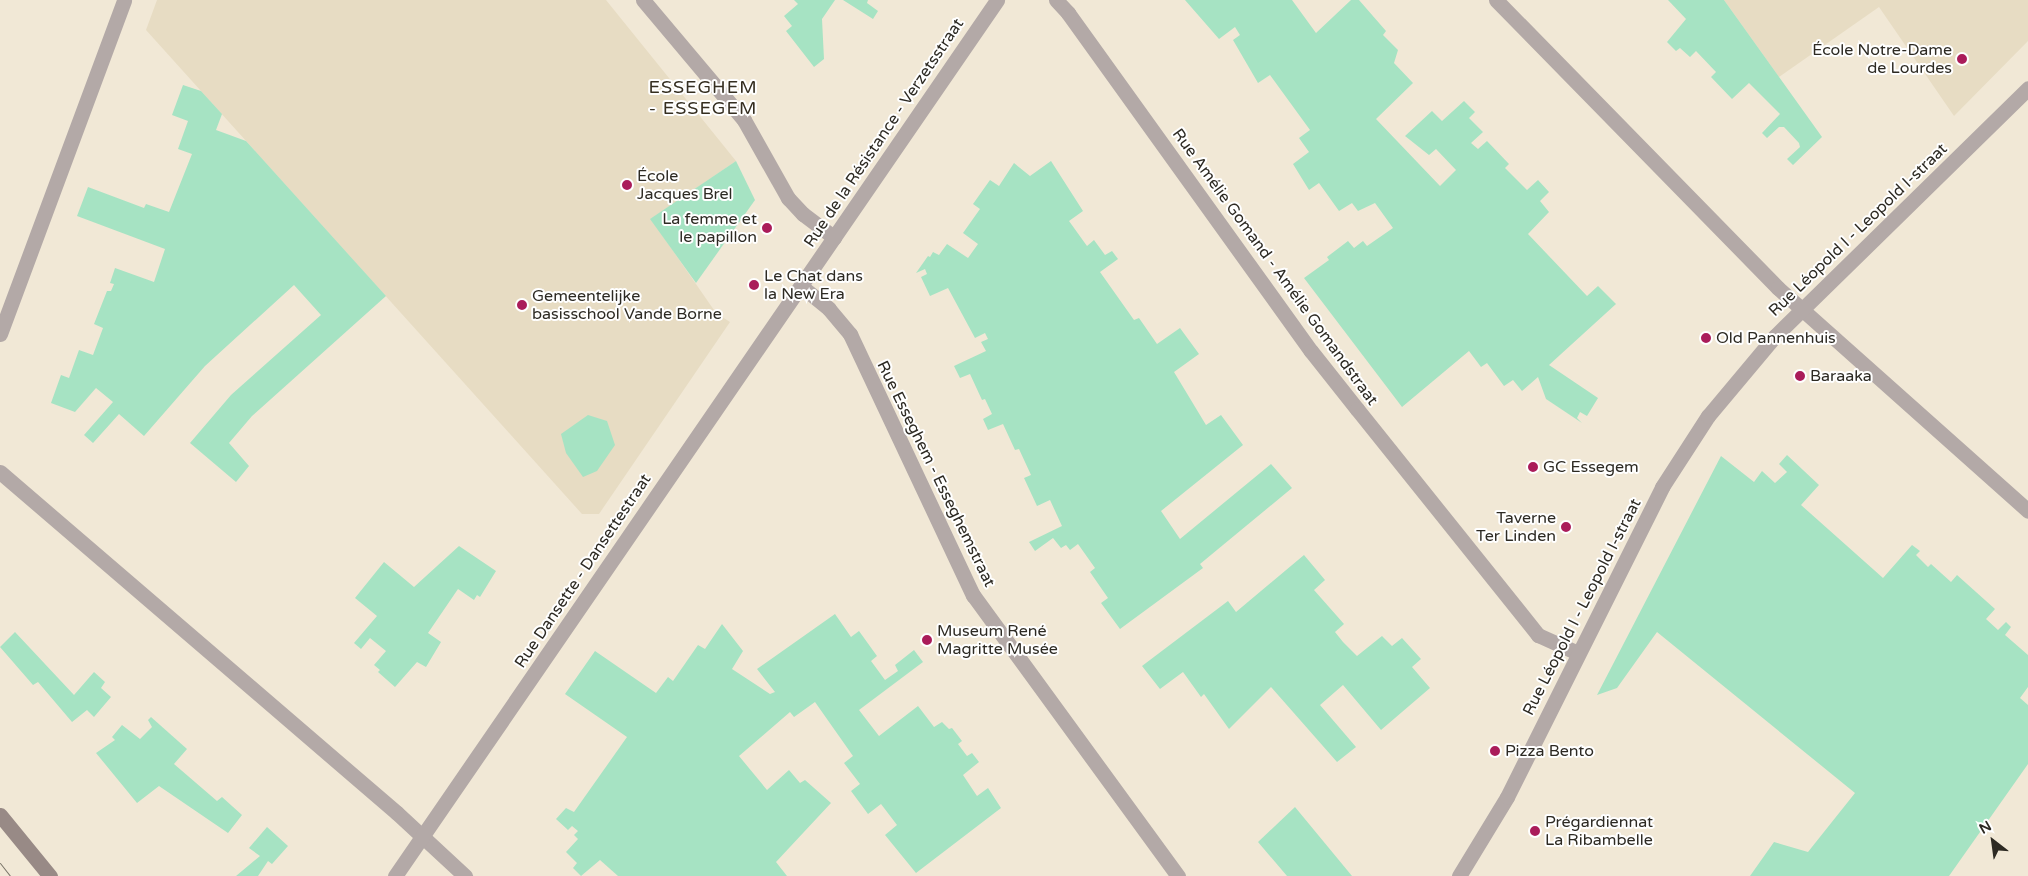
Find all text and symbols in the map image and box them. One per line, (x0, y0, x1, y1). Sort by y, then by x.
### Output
street label: Rue de la Résistance - Verzetsstraat (800, 15, 968, 251)
place label: École Notre-Dame de Lourdes (1812, 40, 1952, 78)
marker: École Notre-Dame de Lourdes (1956, 53, 1968, 65)
district label: ESSEGHEM - ESSEGEM (647, 77, 759, 120)
street label: Rue Amélie Gomand - Amélie Gomandstraat (1168, 125, 1382, 409)
street label: Rue Léopold I - Leopold I-straat (1765, 139, 1951, 321)
place label: École Jacques Brel (637, 166, 733, 204)
marker: École Jacques Brel (621, 179, 633, 191)
place label: La femme et le papillon (662, 209, 757, 247)
marker: La femme et le papillon (761, 222, 773, 234)
place label: Le Chat dans la New Era (764, 266, 863, 304)
marker: Le Chat dans la New Era (748, 279, 760, 291)
place label: Gemeentelijke basisschool Vande Borne (532, 286, 722, 324)
marker: Gemeentelijke basisschool Vande Borne (516, 299, 528, 311)
place label: Old Pannenhuis (1716, 328, 1836, 348)
marker: Old Pannenhuis (1700, 332, 1712, 344)
street label: Rue Esseghem - Esseghemstraat (873, 358, 999, 590)
place label: Baraaka (1810, 366, 1872, 386)
marker: Baraaka (1794, 370, 1806, 382)
place label: GC Essegem (1543, 457, 1639, 477)
marker: GC Essegem (1527, 461, 1539, 473)
street label: Rue Dansette - Dansettestraat (511, 470, 655, 672)
street label: Rue Léopold I - Leopold I-straat (1519, 495, 1645, 719)
place label: Taverne Ter Linden (1476, 508, 1556, 546)
marker: Taverne Ter Linden (1560, 521, 1572, 533)
place label: Museum René Magritte Musée (937, 621, 1058, 659)
marker: Museum René Magritte Musée (921, 634, 933, 646)
place label: Pizza Bento (1505, 741, 1594, 761)
marker: Pizza Bento (1489, 745, 1501, 757)
place label: Prégardiennat La Ribambelle (1545, 812, 1653, 850)
north arrow (1968, 816, 2018, 866)
text: N (1976, 817, 1994, 838)
marker: Prégardiennat La Ribambelle (1529, 825, 1541, 837)

